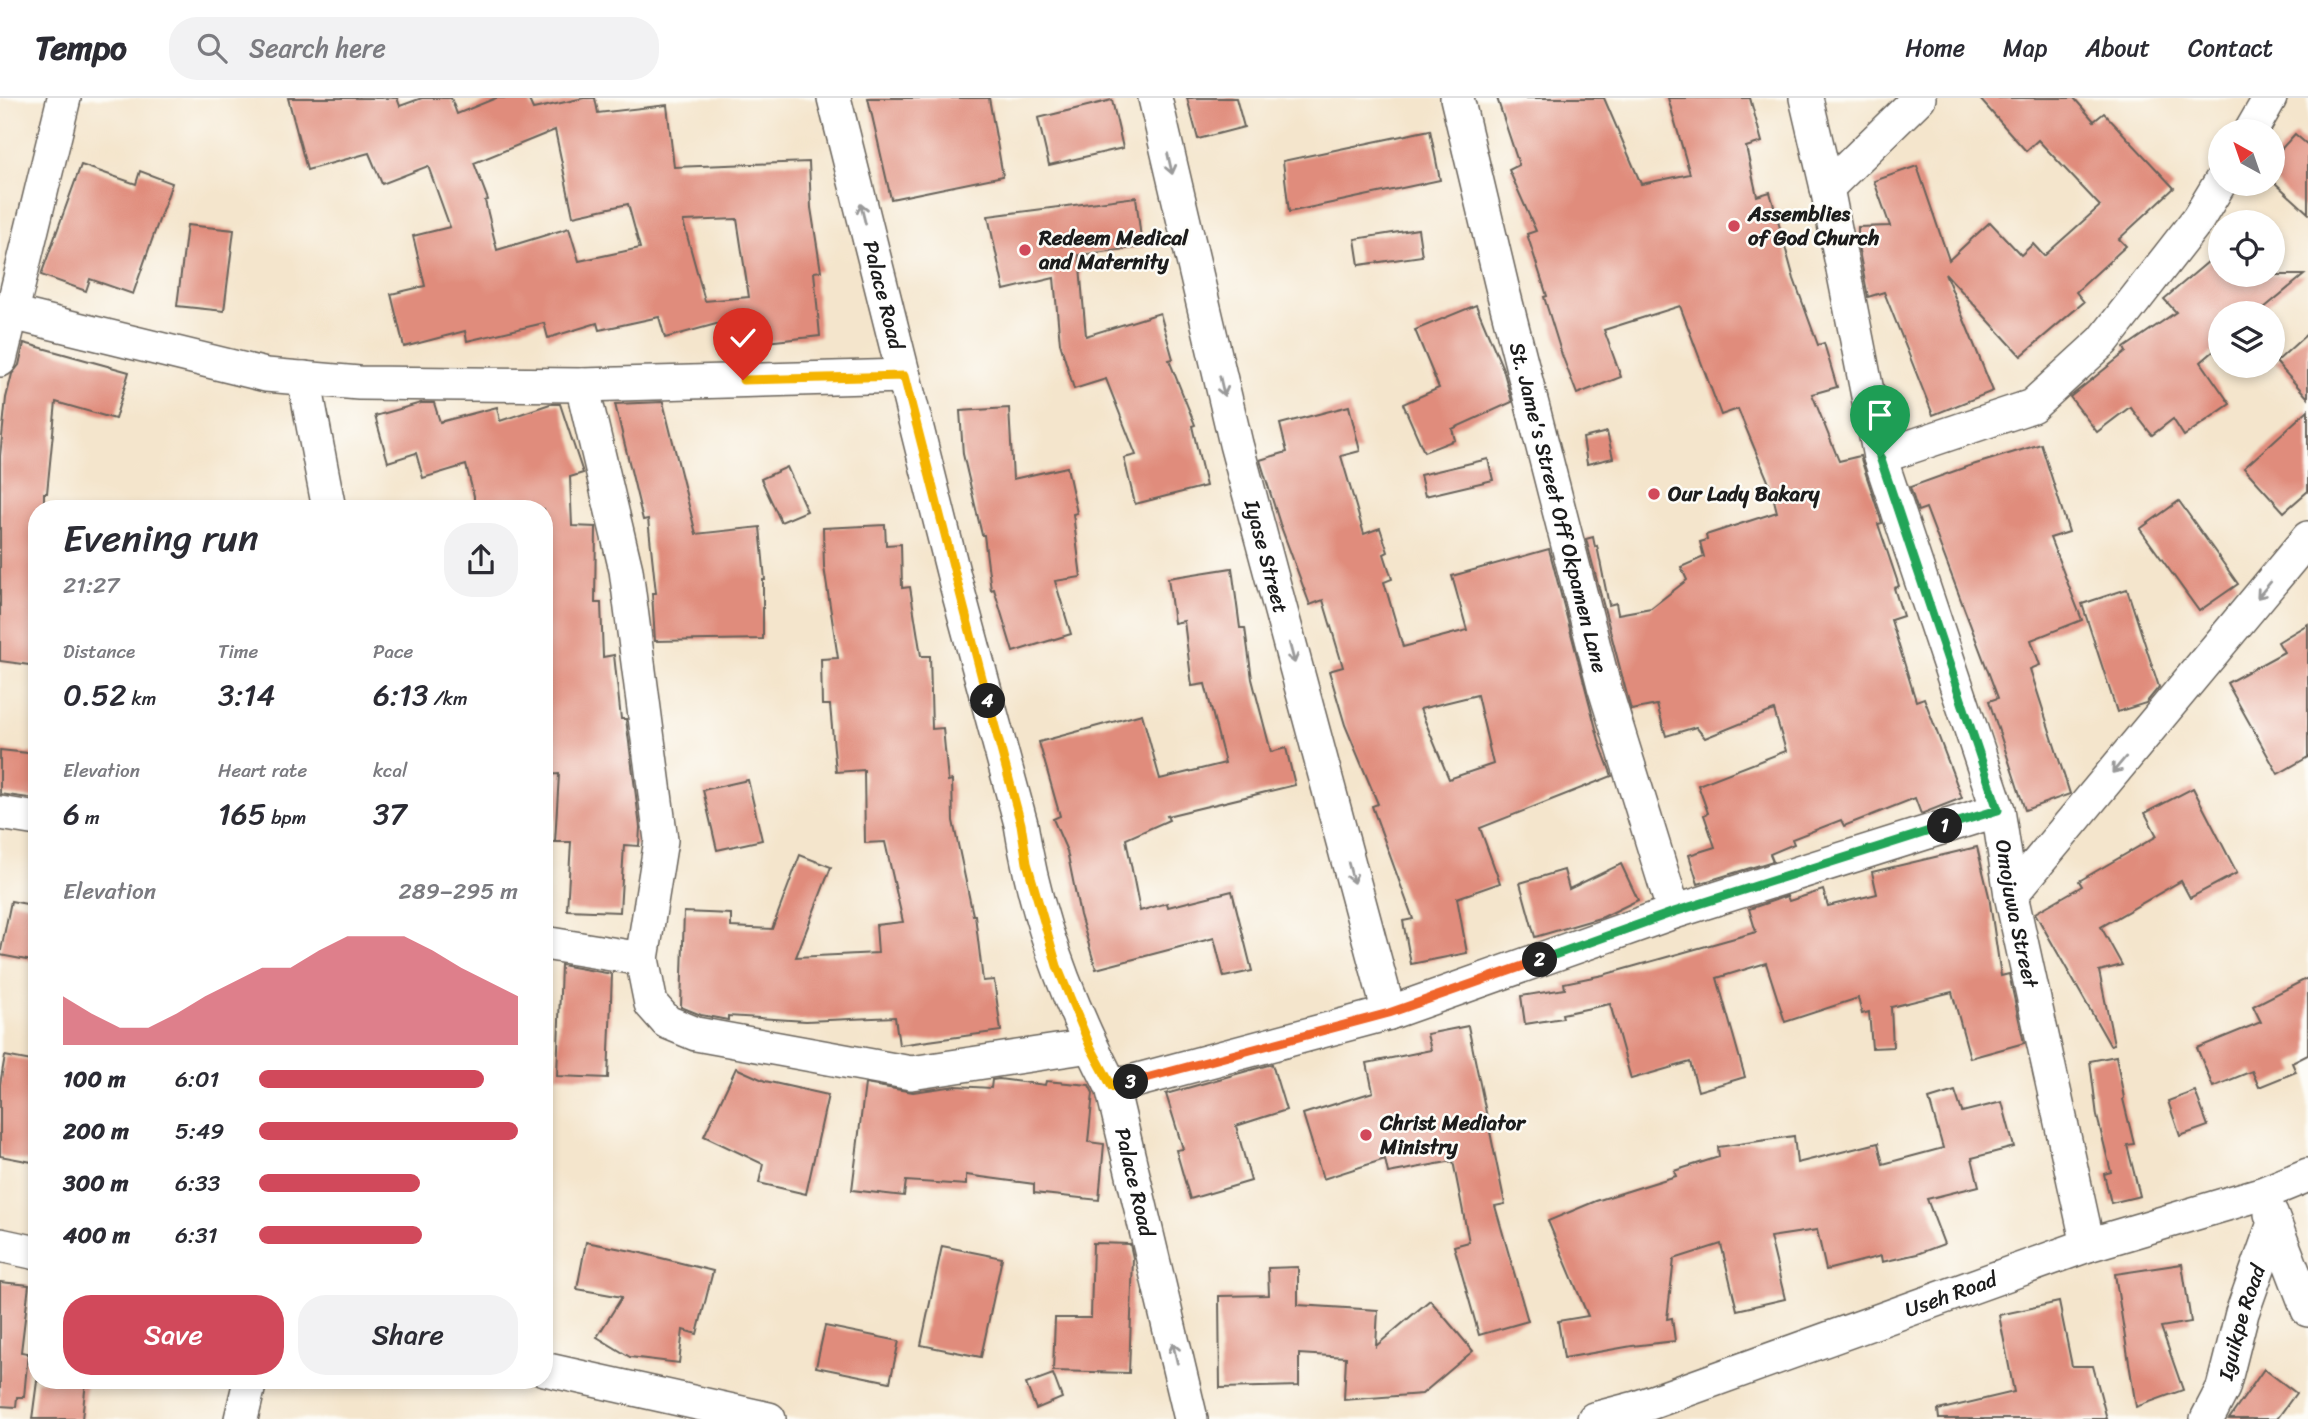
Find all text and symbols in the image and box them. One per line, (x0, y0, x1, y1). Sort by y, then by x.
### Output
search box (169, 17, 659, 80)
text: Tempo (35, 19, 127, 77)
text: Search here (249, 25, 386, 71)
text: Home (1905, 27, 1965, 69)
text: Map (2003, 27, 2047, 69)
text: About (2085, 27, 2150, 69)
text: Contact (2188, 27, 2273, 69)
icon: search (193, 29, 231, 67)
north arrow (2208, 119, 2286, 196)
map controls (2208, 119, 2285, 378)
one-way arrow (1165, 153, 1178, 175)
place label: Assemblies of God Church (1747, 195, 1879, 257)
one-way arrow (856, 203, 869, 226)
button: locate (2208, 210, 2285, 287)
marker: Assemblies of God Church (1726, 218, 1742, 234)
place label: Redeem Medical and Maternity (1038, 219, 1189, 281)
street label: Palace Road (851, 236, 916, 355)
marker: Redeem Medical and Maternity (1017, 242, 1033, 258)
button: layers (2208, 301, 2285, 378)
pin (713, 308, 773, 380)
icon: check (724, 319, 762, 357)
street label: St. Jame's Street Off Okpamen Lane (1498, 338, 1619, 677)
one-way arrow (1216, 374, 1229, 397)
pin (1850, 385, 1910, 457)
icon: arrive (1861, 396, 1899, 434)
place label: Our Lady Bakary (1668, 475, 1821, 513)
marker: Our Lady Bakary (1646, 486, 1662, 502)
street label: Iyase Street (1233, 495, 1300, 618)
text: Evening run (63, 505, 259, 572)
button: share (444, 523, 518, 597)
text: 21:27 (63, 565, 120, 606)
one-way arrow (2257, 581, 2272, 599)
text: Distance (63, 635, 135, 668)
text: Time (218, 635, 258, 668)
text: Pace (373, 635, 413, 668)
one-way arrow (1286, 642, 1299, 664)
text: 0.52 (63, 668, 127, 722)
text: 3:14 (218, 668, 275, 722)
text: 6:13 (373, 668, 428, 722)
text: km (127, 682, 156, 715)
text: /km (428, 682, 468, 715)
pin: 4 (970, 684, 1006, 718)
text: 4 (982, 684, 993, 717)
text: Elevation (63, 754, 140, 787)
text: Heart rate (218, 754, 307, 787)
text: kcal (373, 754, 408, 787)
one-way arrow (2111, 756, 2127, 774)
text: 6 (63, 787, 80, 841)
text: 165 (218, 787, 266, 841)
text: 37 (373, 787, 407, 841)
text: m (80, 801, 100, 834)
text: bpm (266, 801, 306, 834)
pin: 1 (1927, 808, 1962, 844)
text: 1 (1940, 809, 1949, 842)
street label: Omojuwa Street (1984, 837, 2050, 993)
one-way arrow (1346, 862, 1359, 884)
text: Elevation (63, 871, 156, 912)
text: 289–295 m (399, 871, 518, 912)
pin: 2 (1522, 942, 1558, 978)
text: 2 (1534, 943, 1545, 976)
text: 100 m (63, 1059, 126, 1100)
text: 6:01 (175, 1059, 219, 1100)
pin: 3 (1114, 1065, 1148, 1100)
text: 3 (1125, 1065, 1136, 1098)
place label: Christ Mediator Ministry (1379, 1104, 1527, 1166)
text: 200 m (63, 1111, 129, 1152)
text: 5:49 (175, 1111, 225, 1152)
street label: Palace Road (1103, 1124, 1166, 1242)
marker: Christ Mediator Ministry (1358, 1127, 1374, 1143)
text: 300 m (63, 1163, 128, 1204)
text: 6:33 (175, 1163, 220, 1204)
text: 400 m (63, 1215, 130, 1256)
text: 6:31 (175, 1215, 218, 1256)
street label: Iguikpe Road (2206, 1258, 2277, 1385)
street label: Useh Road (1899, 1260, 2004, 1329)
button: Save (63, 1295, 284, 1375)
button: Share (298, 1295, 518, 1375)
one-way arrow (1168, 1342, 1182, 1365)

